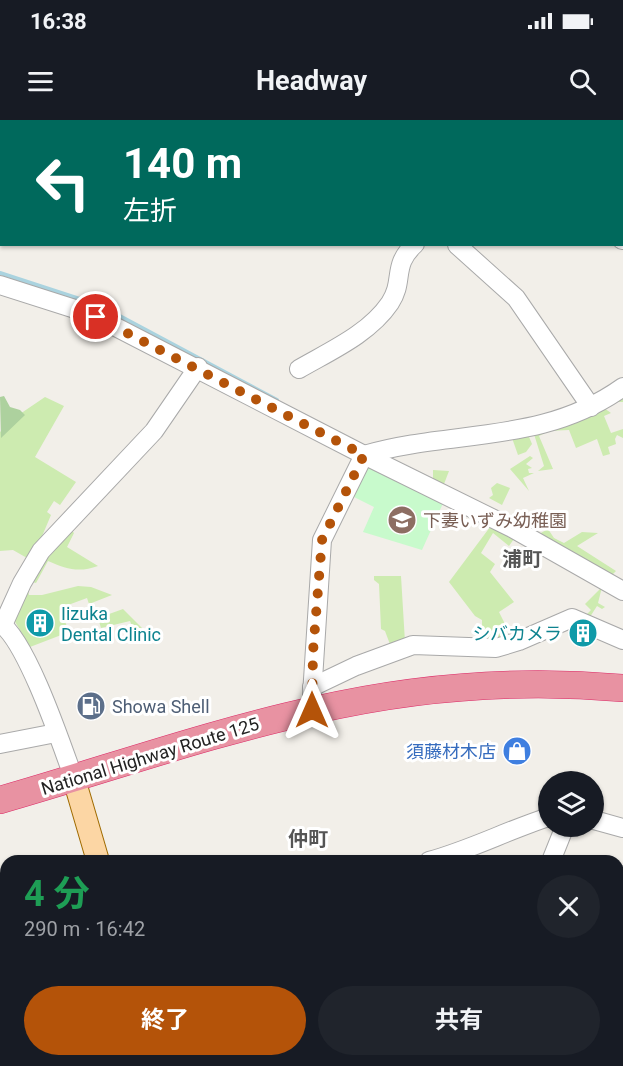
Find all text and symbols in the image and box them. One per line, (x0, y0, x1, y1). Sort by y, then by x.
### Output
text: 16:38 (30, 9, 87, 34)
icon: menu (24, 65, 57, 98)
text: Headway (256, 65, 367, 97)
icon: search (566, 65, 599, 98)
text: 140 m (123, 139, 242, 188)
icon: left (24, 144, 102, 222)
text: 左折 (123, 195, 177, 227)
pin (70, 291, 121, 342)
icon: arrive (79, 300, 112, 333)
school or university icon: 下妻いずみ幼稚園 (386, 504, 418, 536)
place label: 下妻いずみ幼稚園 (423, 510, 567, 531)
district label: 浦町 (502, 547, 542, 571)
place label: Iizuka Dental Clinic (61, 603, 161, 645)
building icon: Iizuka Dental Clinic (24, 607, 56, 639)
building icon: シバカメラ (567, 617, 599, 649)
place label: シバカメラ (473, 623, 562, 644)
position arrow (280, 678, 344, 742)
fuel station icon: Showa Shell (75, 690, 107, 722)
place label: Showa Shell (112, 696, 210, 717)
street label: National Highway Route 125 (39, 713, 261, 799)
shop icon: 須藤材木店 (501, 735, 533, 767)
place label: 須藤材木店 (406, 741, 496, 762)
map controls (538, 771, 604, 837)
button: layers (538, 771, 604, 837)
district label: 仲町 (288, 827, 328, 851)
text: 4 分 (24, 873, 90, 915)
button: close (537, 875, 600, 938)
text: 290 m · 16:42 (24, 917, 145, 941)
button: 終了 (24, 986, 306, 1055)
button: 共有 (318, 986, 600, 1055)

